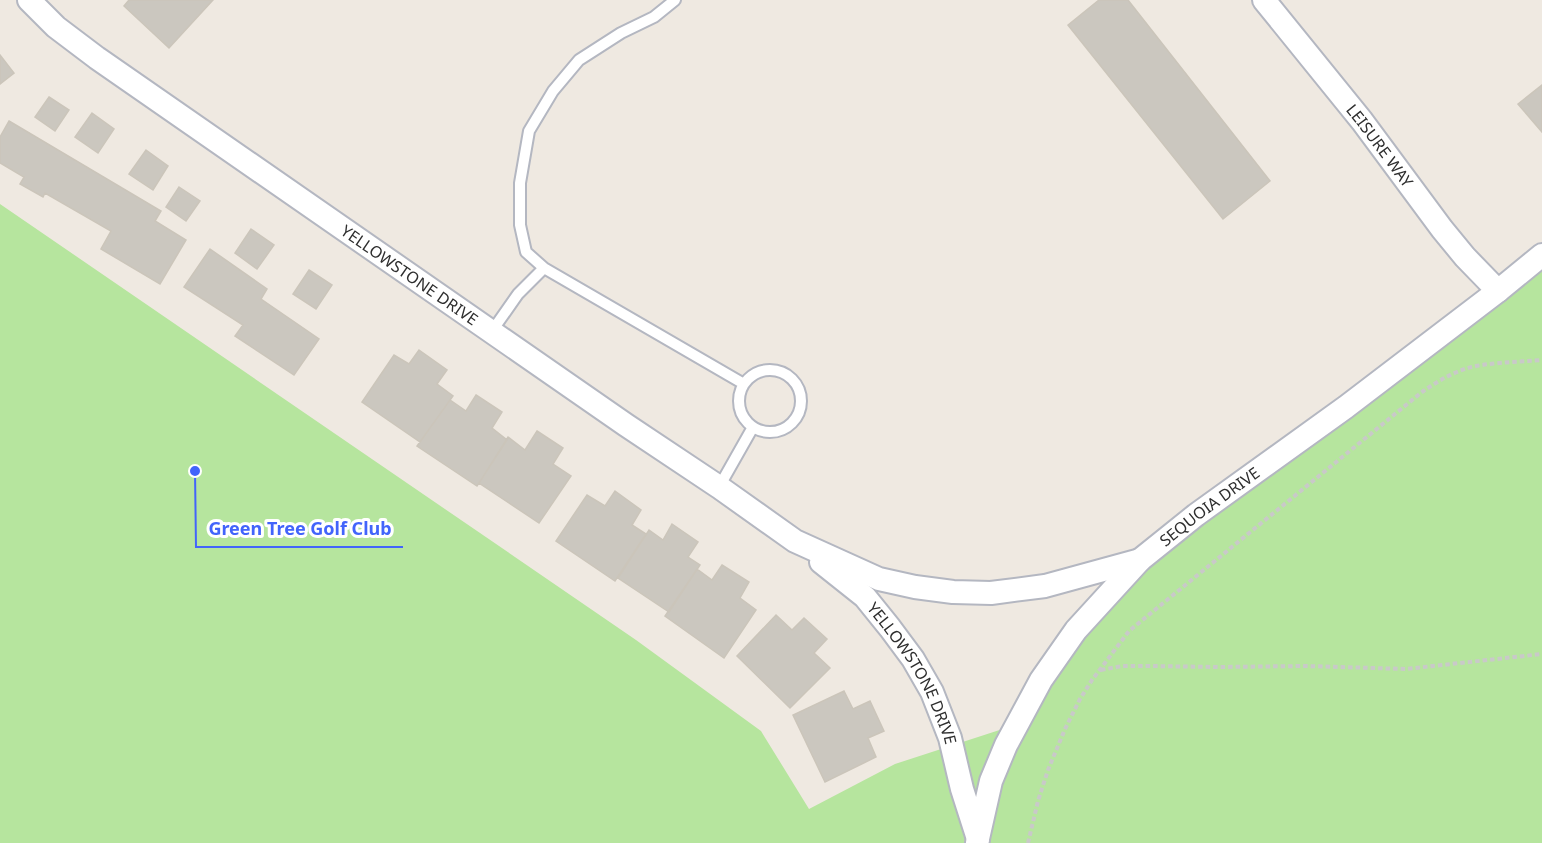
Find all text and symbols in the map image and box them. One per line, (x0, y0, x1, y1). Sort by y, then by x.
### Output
street label: LEISURE WAY (1341, 99, 1419, 192)
street label: YELLOWSTONE DRIVE (337, 220, 483, 330)
street label: SEQUOIA DRIVE (1155, 462, 1264, 551)
callout: Green Tree Golf Club (196, 511, 403, 547)
text: Green Tree Golf Club (208, 516, 392, 540)
street label: YELLOWSTONE DRIVE (862, 598, 962, 746)

